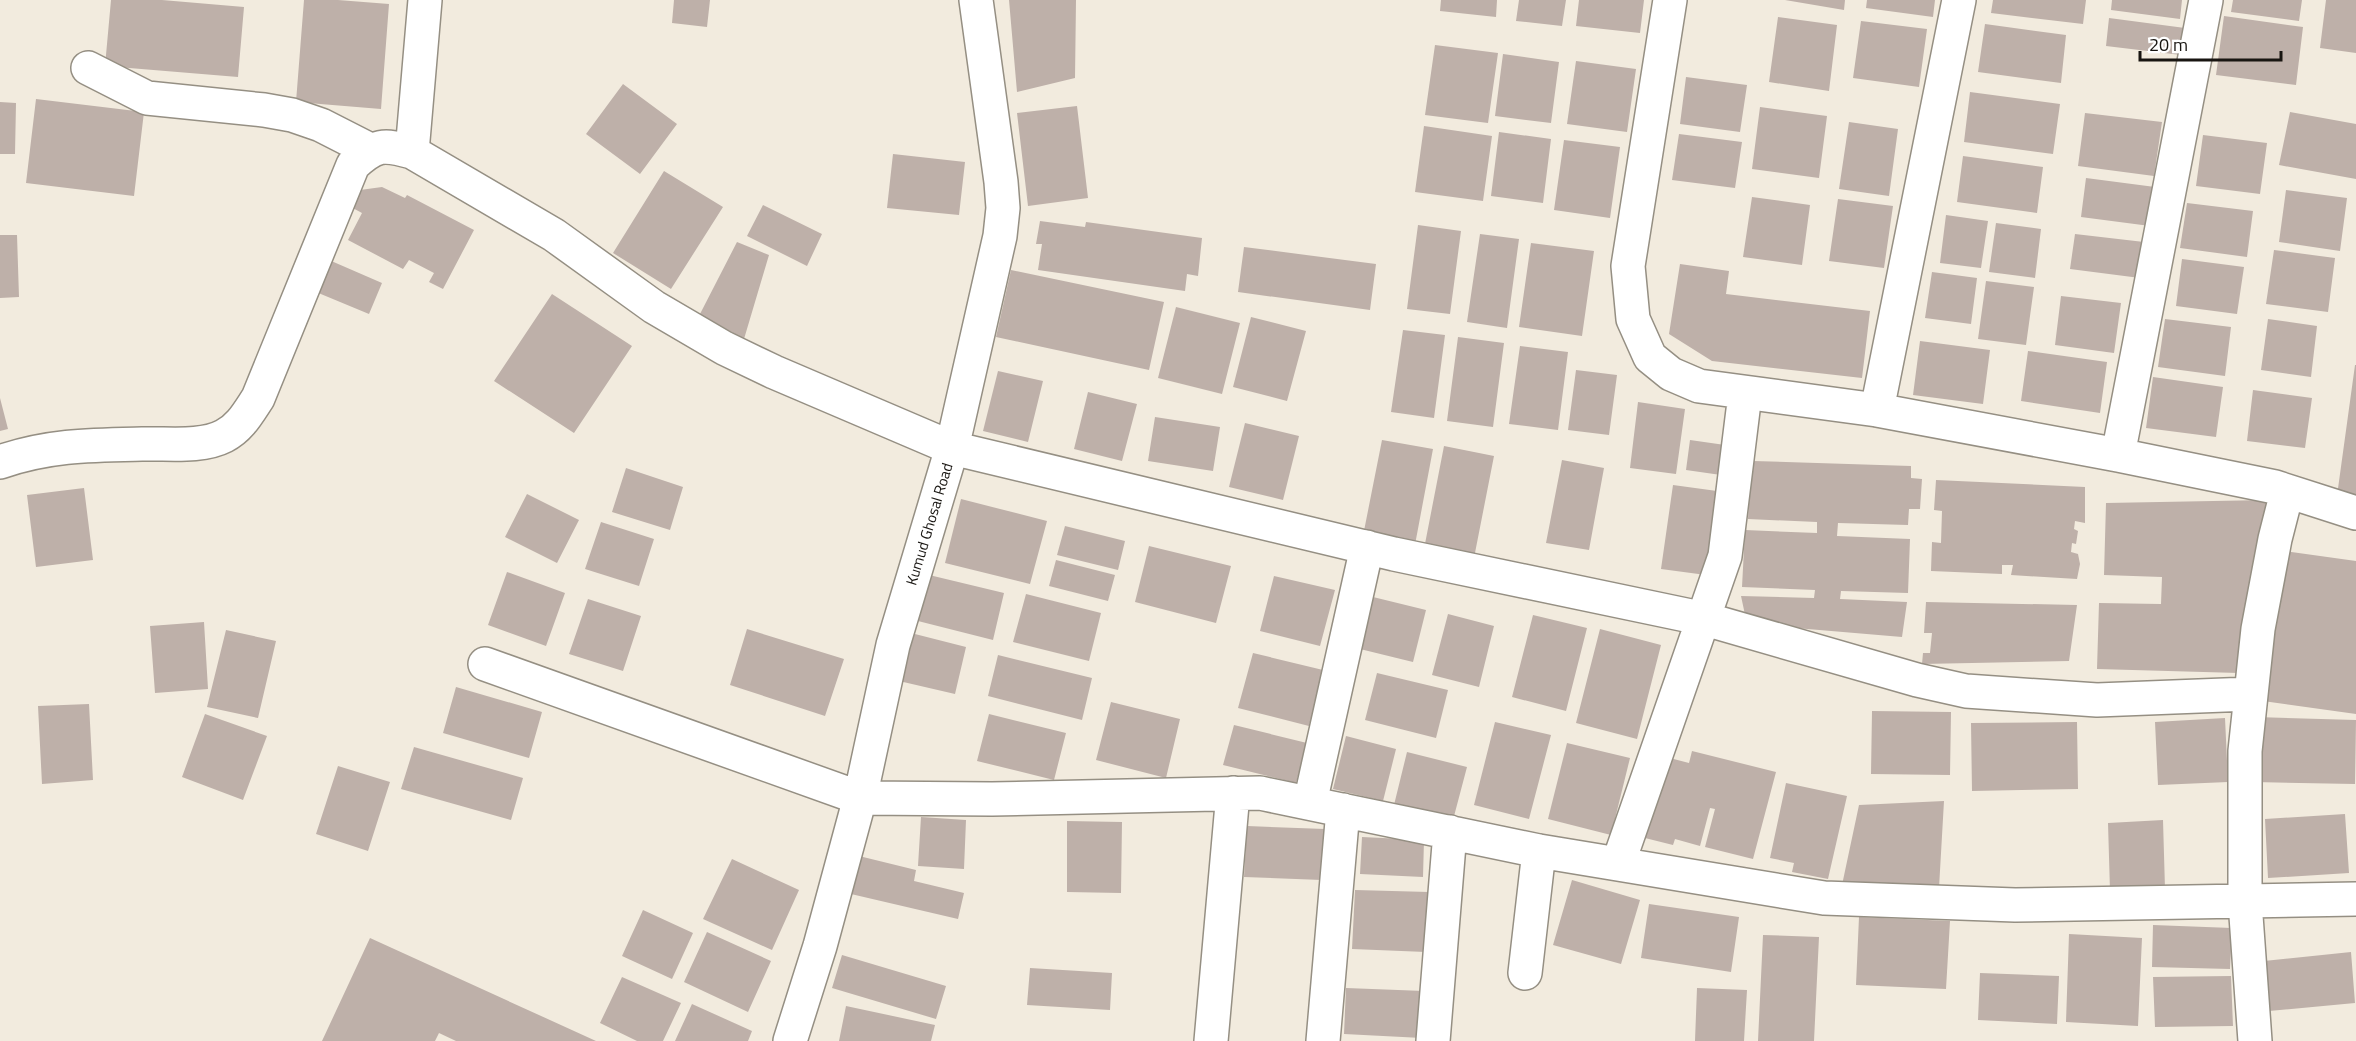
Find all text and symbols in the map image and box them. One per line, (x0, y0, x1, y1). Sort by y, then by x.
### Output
scale bar (2140, 24, 2281, 62)
text: 20 m (2149, 31, 2188, 58)
street label: Kumud Ghosal Road (899, 460, 959, 588)

